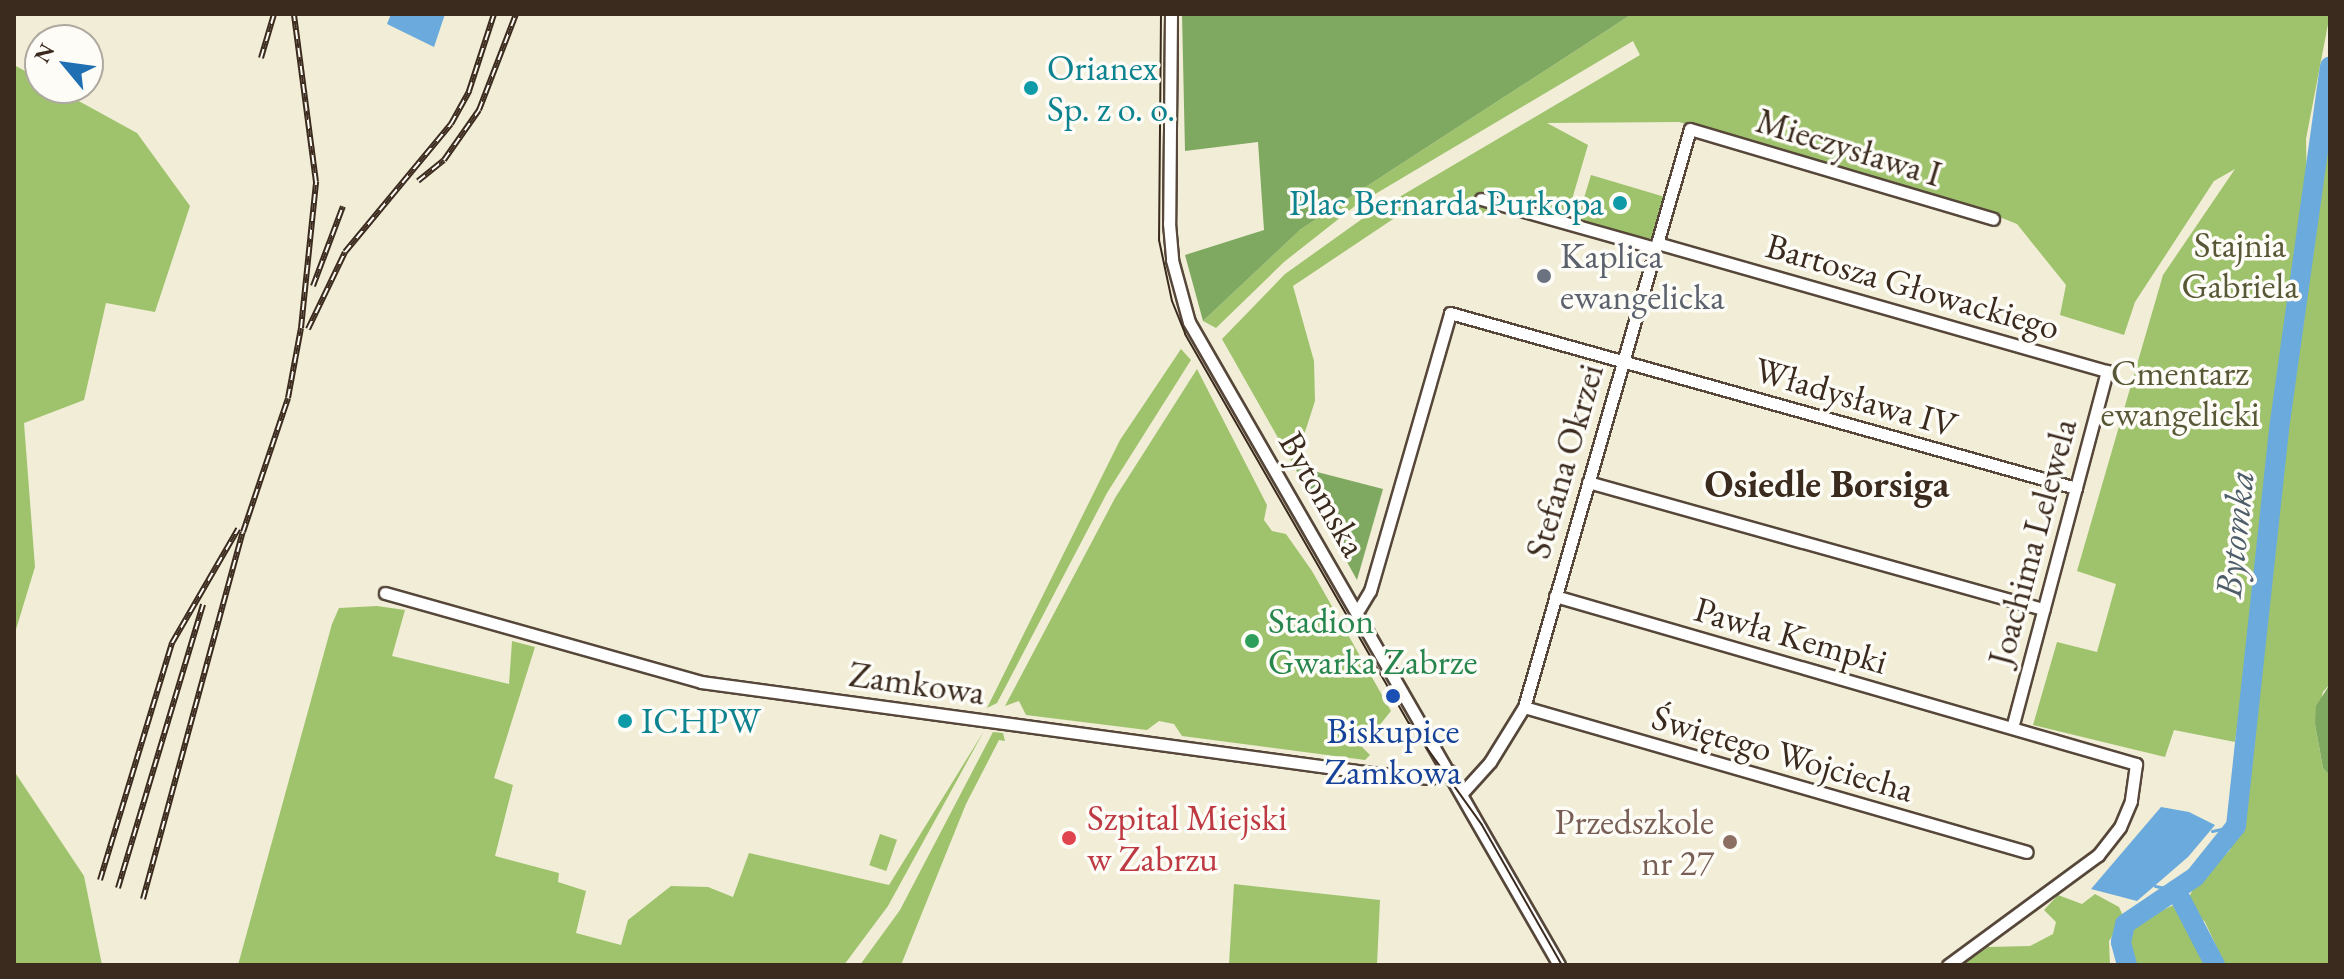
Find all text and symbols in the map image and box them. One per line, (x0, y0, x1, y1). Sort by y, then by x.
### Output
north arrow (24, 24, 104, 104)
text: N (27, 38, 61, 68)
place label: Orianex Sp. z o. o. (1047, 45, 1175, 130)
marker: Orianex Sp. z o. o. (1022, 79, 1040, 97)
street label: Mieczysława I (1751, 98, 1947, 196)
place label: Plac Bernarda Purkopa (1289, 181, 1604, 225)
marker: Plac Bernarda Purkopa (1611, 194, 1629, 212)
park label: Stajnia Gabriela (2181, 222, 2299, 307)
street label: Bartosza Głowackiego (1761, 223, 2065, 349)
place label: Kaplica ewangelicka (1560, 233, 1725, 318)
marker: Kaplica ewangelicka (1535, 267, 1553, 285)
street label: Władysława IV (1750, 347, 1962, 447)
park label: Cmentarz ewangelicki (2100, 350, 2260, 435)
street label: Stefana Okrzei (1516, 359, 1612, 563)
street label: Joachima Lelewela (1978, 414, 2086, 670)
street label: Bytomska (1270, 424, 1376, 564)
district label: Osiedle Borsiga (1705, 461, 1949, 507)
water label: Bytomka (2205, 468, 2263, 600)
street label: Pawła Kempki (1690, 587, 1892, 683)
place label: Stadion Gwarka Zabrze (1268, 598, 1477, 683)
marker: Stadion Gwarka Zabrze (1243, 632, 1261, 650)
street label: Zamkowa (846, 652, 988, 714)
marker: Biskupice Zamkowa (1384, 687, 1402, 705)
street label: Świętego Wojciecha (1647, 695, 1919, 811)
place label: ICHPW (641, 699, 761, 743)
place label: Biskupice Zamkowa (1325, 708, 1461, 793)
marker: ICHPW (616, 712, 634, 730)
place label: Szpital Miejski w Zabrzu (1087, 795, 1287, 880)
place label: Przedszkole nr 27 (1555, 799, 1714, 884)
marker: Szpital Miejski w Zabrzu (1058, 827, 1080, 849)
marker: Przedszkole nr 27 (1721, 833, 1739, 851)

